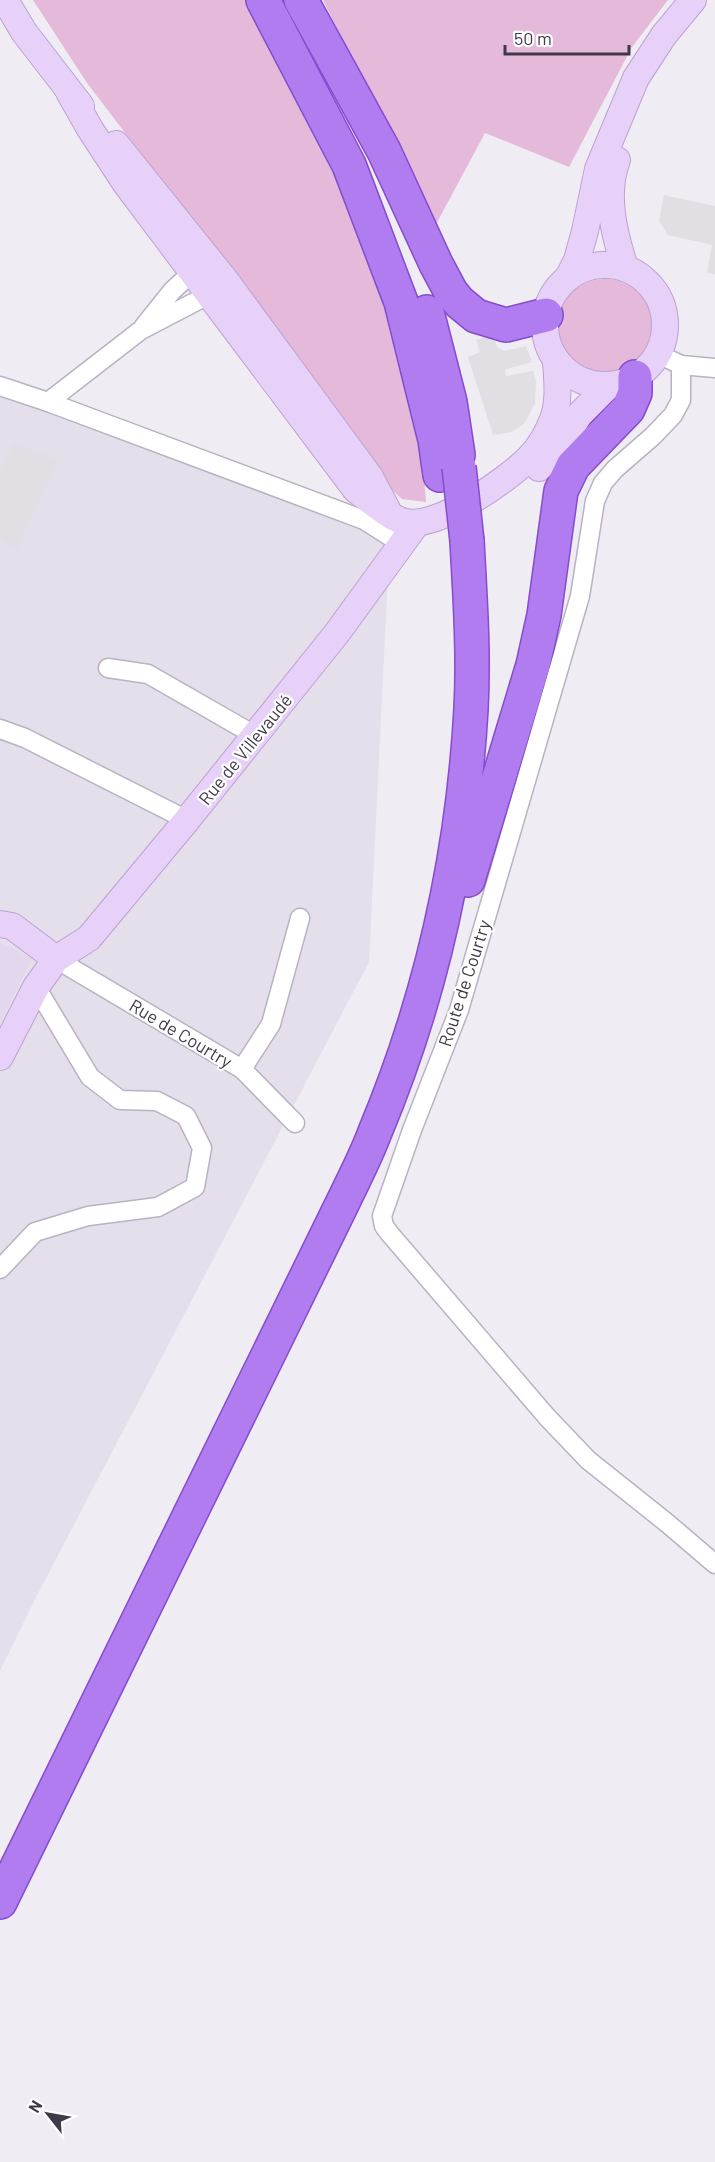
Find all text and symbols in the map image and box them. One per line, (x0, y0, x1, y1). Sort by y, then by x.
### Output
scale bar (505, 18, 630, 56)
text: 50 m (514, 27, 552, 49)
street label: Rue de Villevaudé (194, 689, 296, 809)
street label: Route de Courtry (433, 917, 495, 1049)
street label: Rue de Courtry (126, 994, 236, 1072)
north arrow (18, 2084, 78, 2144)
text: N (24, 2097, 46, 2115)

